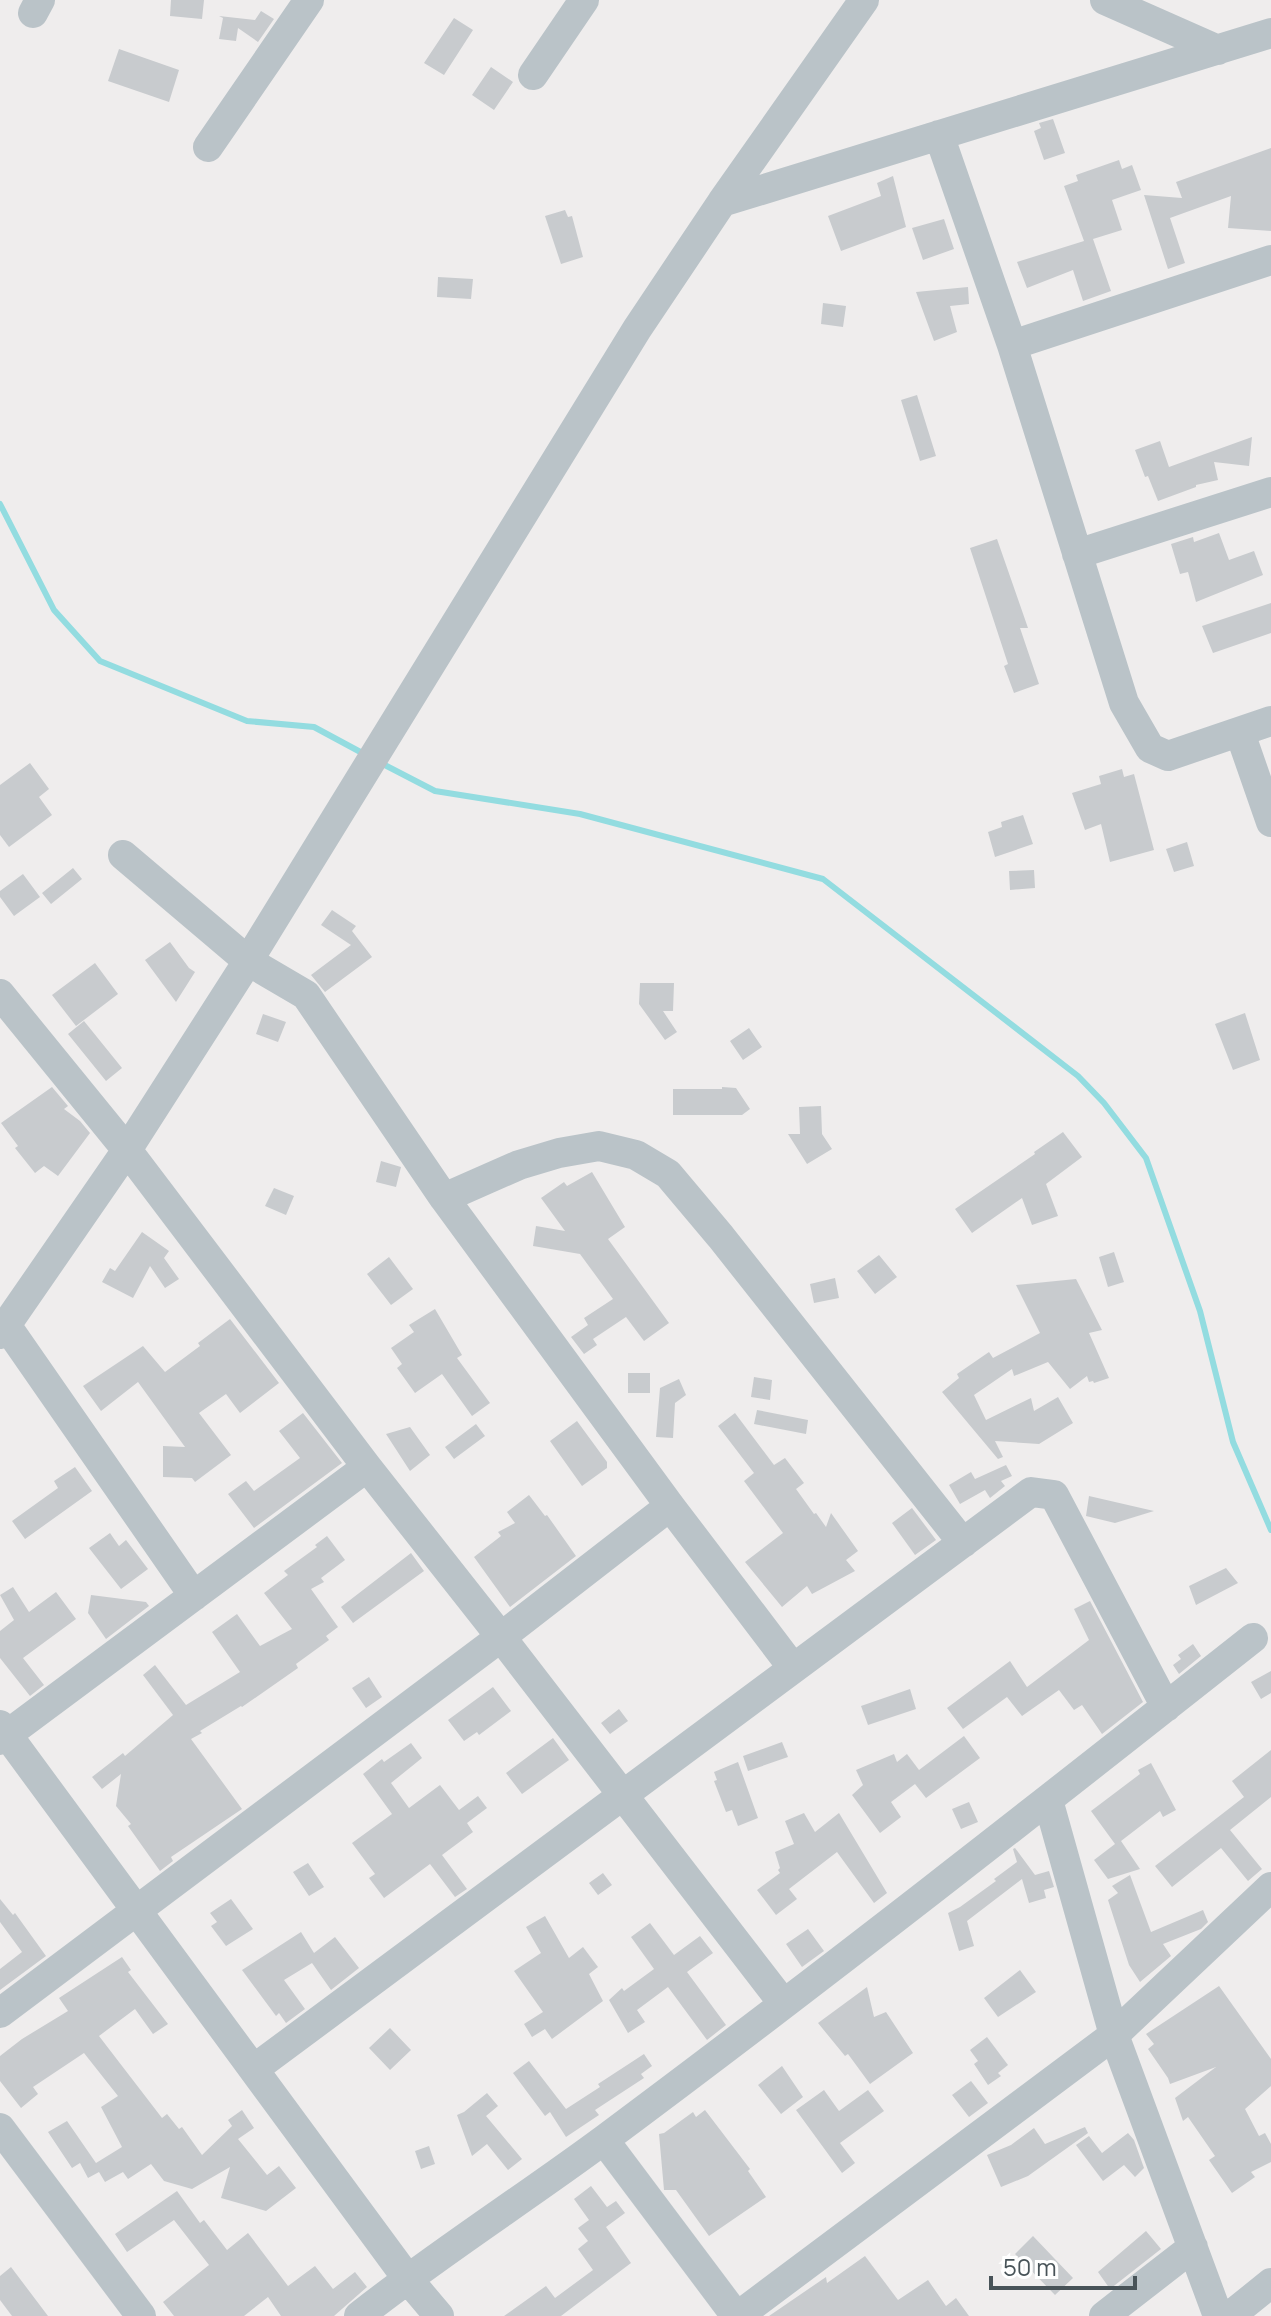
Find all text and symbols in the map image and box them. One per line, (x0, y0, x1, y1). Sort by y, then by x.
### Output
scale bar (991, 2240, 1135, 2290)
text: 50 m (1003, 2250, 1057, 2283)

